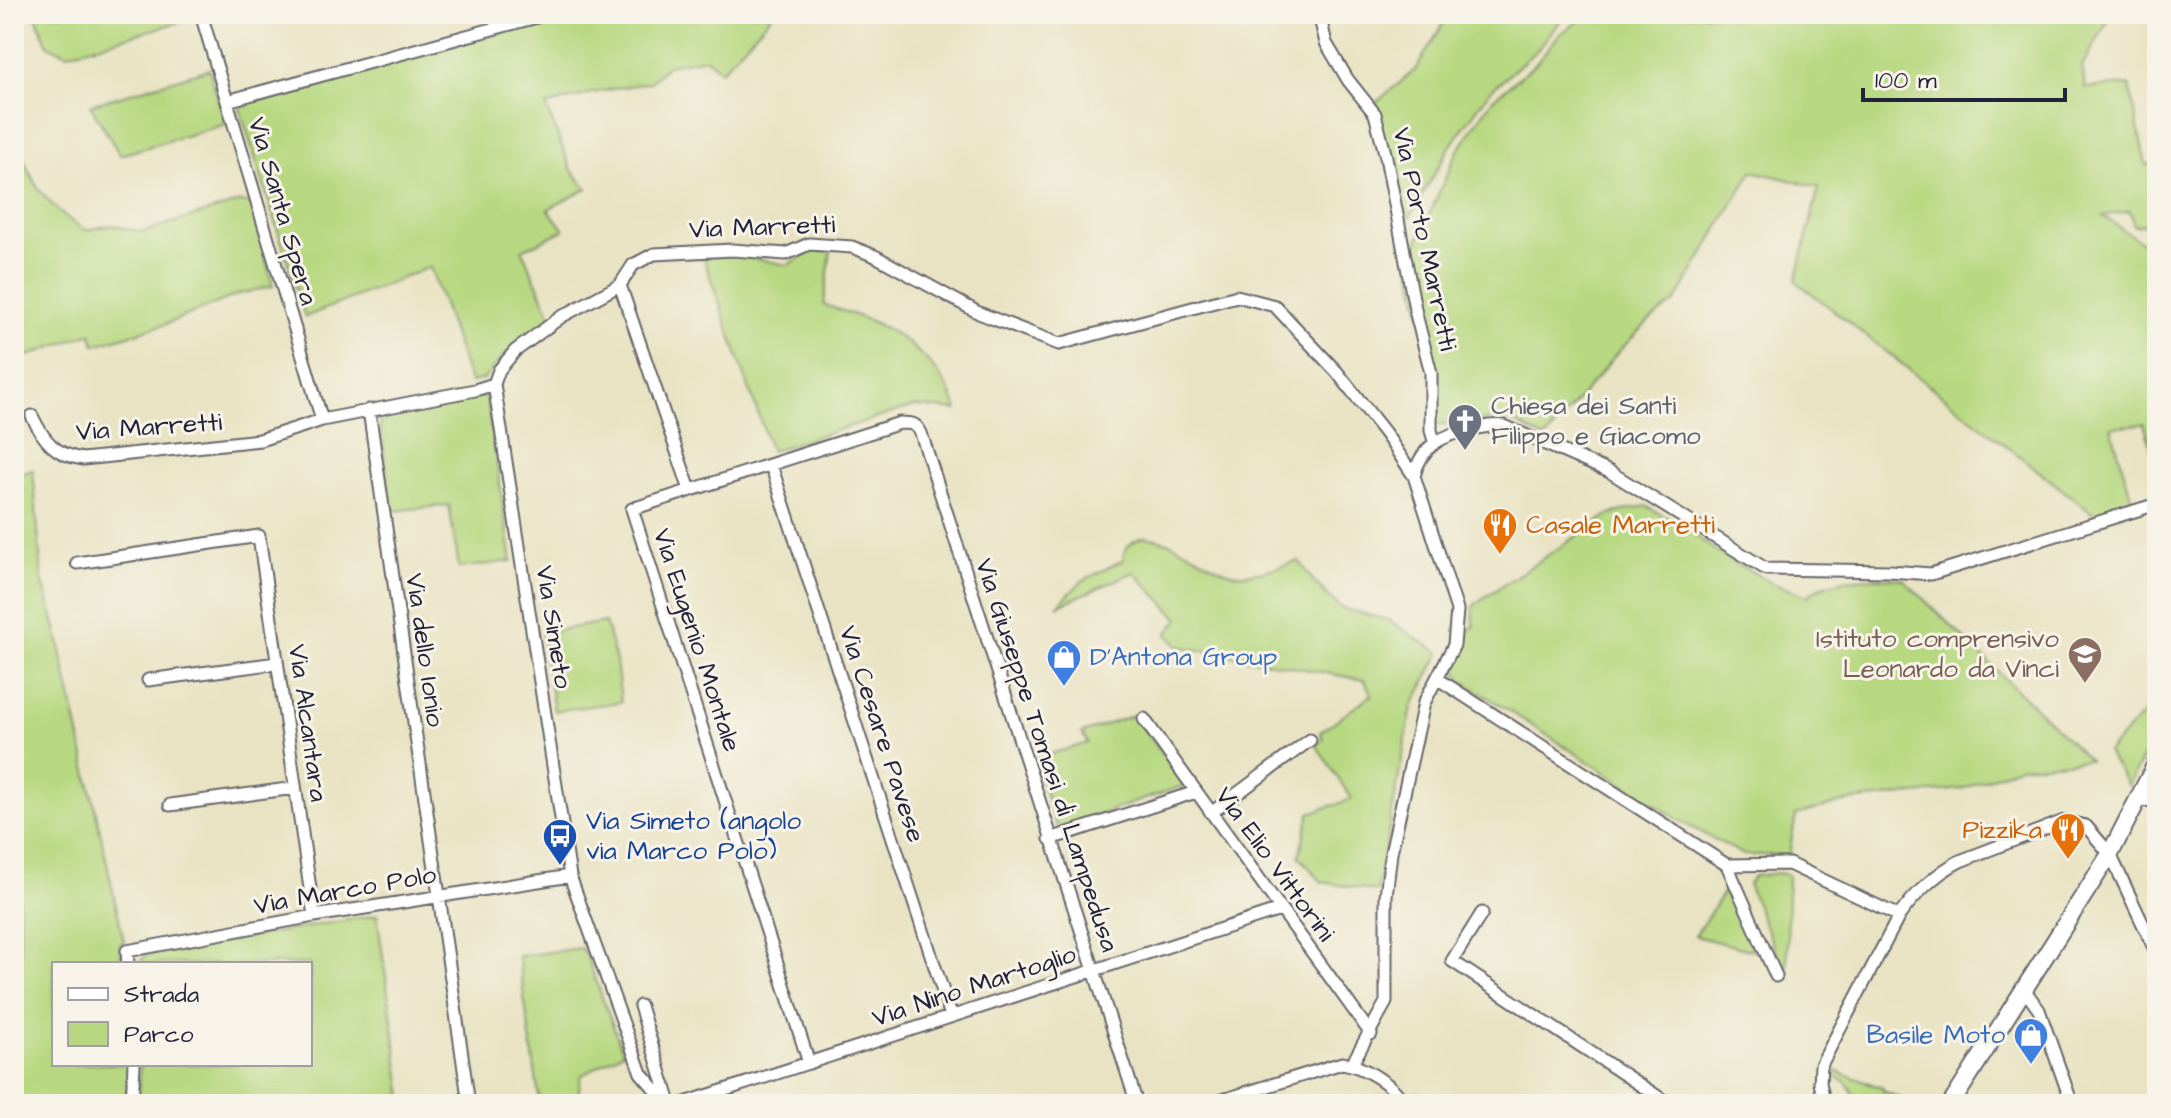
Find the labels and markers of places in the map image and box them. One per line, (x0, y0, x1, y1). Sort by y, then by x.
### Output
place label: Chiesa dei Santi Filippo e Giacomo (1491, 388, 1701, 454)
church icon: Chiesa dei Santi Filippo e Giacomo (1446, 402, 1484, 452)
restaurant icon: Casale Marretti (1481, 506, 1519, 556)
place label: Casale Marretti (1526, 507, 1715, 543)
place label: Istituto comprensivo Leonardo da Vinci (1816, 621, 2059, 687)
school or university icon: Istituto comprensivo Leonardo da Vinci (2066, 635, 2104, 685)
shop icon: D'Antona Group (1045, 638, 1083, 688)
place label: D'Antona Group (1090, 639, 1277, 675)
place label: Via Simeto (angolo via Marco Polo) (586, 803, 801, 869)
restaurant icon: Pizzika (2049, 811, 2087, 861)
place label: Pizzika (1963, 812, 2042, 848)
bus stop icon: Via Simeto (angolo via Marco Polo) (541, 817, 579, 867)
shop icon: Basile Moto (2012, 1016, 2050, 1066)
place label: Basile Moto (1866, 1017, 2005, 1053)

